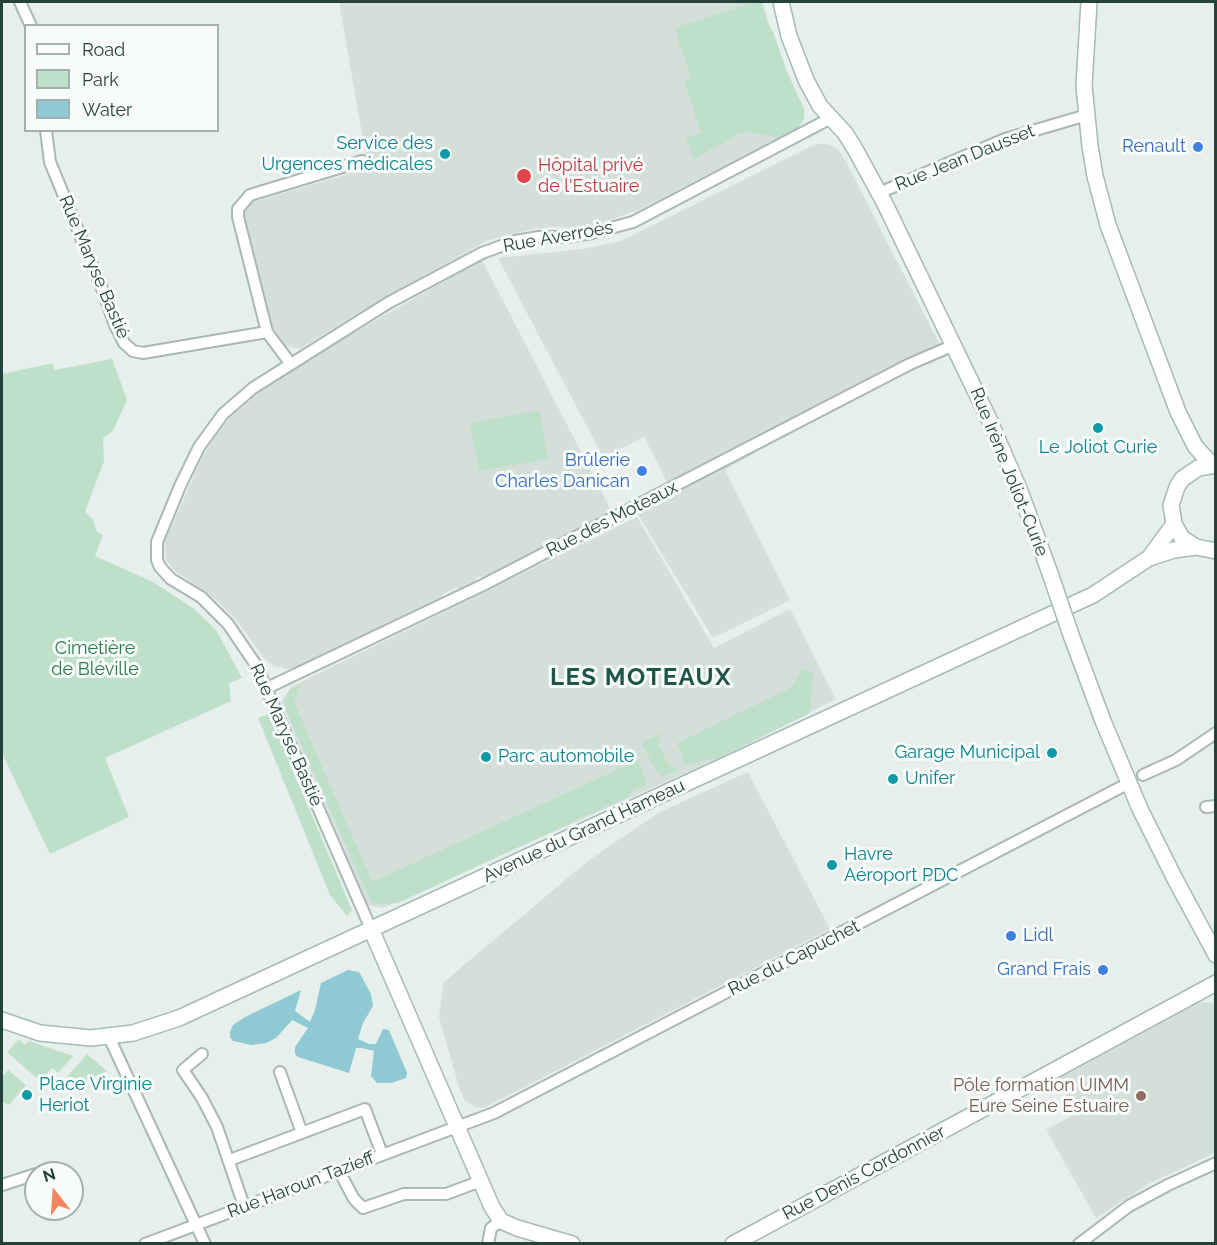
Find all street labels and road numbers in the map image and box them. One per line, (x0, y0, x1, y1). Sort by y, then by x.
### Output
street label: Rue Jean Dausset (892, 120, 1038, 196)
street label: Rue Maryse Bastié (54, 192, 134, 342)
street label: Rue Averroès (501, 217, 615, 257)
street label: Rue Irène Joliot-Curie (965, 384, 1053, 560)
street label: Rue des Moteaux (543, 477, 681, 561)
street label: Rue Maryse Bastié (245, 660, 327, 810)
street label: Avenue du Grand Hameau (480, 775, 688, 887)
street label: Rue du Capuchet (725, 916, 863, 1000)
street label: Rue Denis Cordonnier (779, 1121, 949, 1225)
street label: Rue Haroun Tazieff (224, 1147, 378, 1223)

